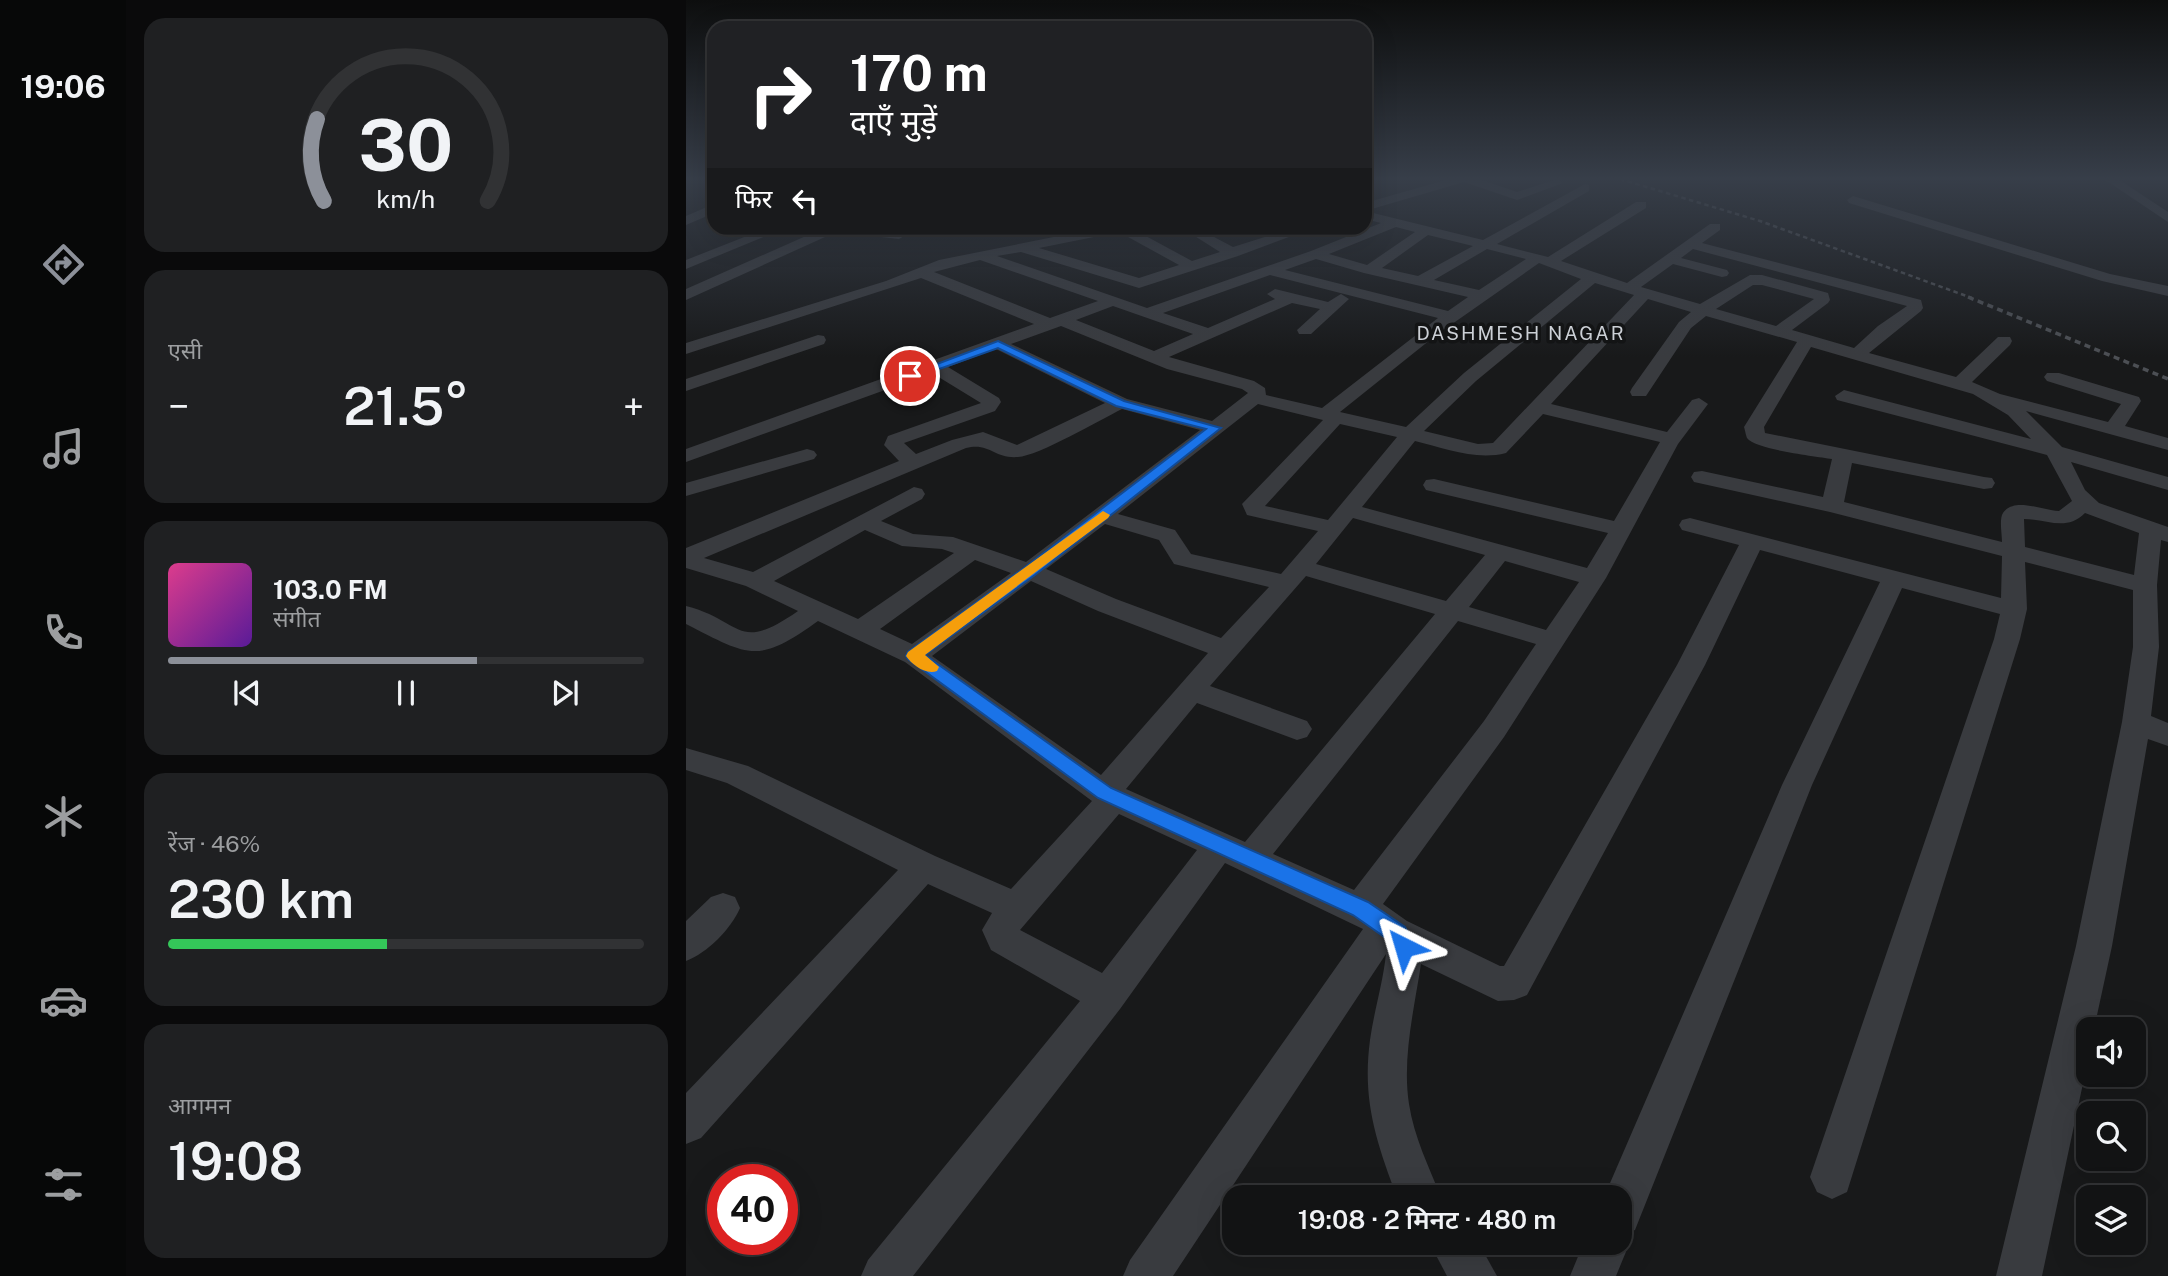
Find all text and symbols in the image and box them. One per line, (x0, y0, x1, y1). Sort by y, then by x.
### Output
text: 170 m (850, 44, 988, 102)
icon: right (735, 49, 826, 140)
text: 19:06 (20, 68, 106, 105)
text: 30 (358, 102, 454, 187)
text: दाएँ मुड़ें (850, 103, 937, 140)
icon: left (786, 182, 824, 220)
text: फिर (735, 183, 772, 214)
text: km/h (377, 184, 435, 214)
icon: directions (39, 240, 88, 289)
district label: DASHMESH NAGAR (1416, 322, 1626, 344)
text: एसी (168, 337, 202, 364)
pin (880, 346, 940, 406)
icon: arrive (891, 357, 929, 395)
text: 21.5° (343, 376, 469, 437)
text: − (168, 384, 189, 429)
text: + (623, 384, 644, 429)
icon: music (39, 424, 88, 473)
text: 103.0 FM (273, 574, 388, 605)
text: संगीत (273, 605, 321, 632)
icon: phone (39, 608, 88, 657)
icon: previous (228, 674, 266, 712)
icon: pause (387, 674, 425, 712)
icon: next (546, 674, 584, 712)
icon: climate (39, 792, 88, 841)
text: रेंज · 46% (168, 830, 260, 857)
text: 230 km (168, 869, 354, 930)
position arrow (1367, 910, 1441, 984)
icon: car (39, 976, 88, 1025)
map controls (2076, 1017, 2146, 1255)
button: sound (2076, 1017, 2146, 1087)
text: आगमन (168, 1092, 231, 1119)
button: search (2076, 1101, 2146, 1171)
text: 19:08 (168, 1131, 303, 1192)
icon: filters (39, 1160, 88, 1209)
speed limit sign: 40 (707, 1164, 798, 1255)
button: layers (2076, 1185, 2146, 1255)
text: 19:08 · 2 मिनट · 480 m (1298, 1204, 1556, 1235)

